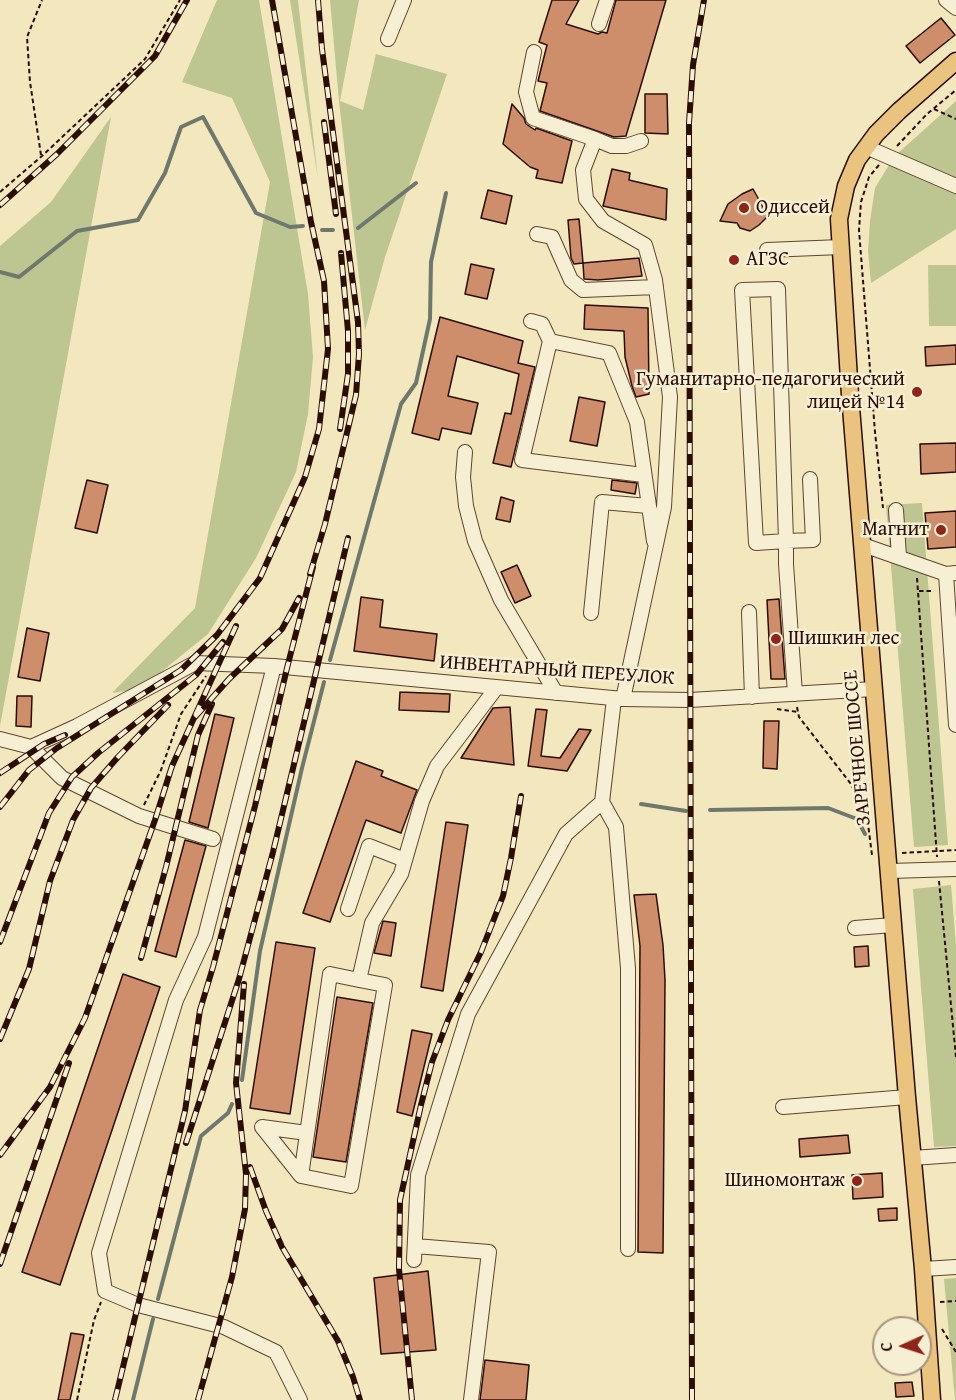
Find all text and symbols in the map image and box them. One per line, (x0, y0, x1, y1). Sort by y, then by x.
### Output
place label: Одиссей (756, 196, 830, 220)
marker: Одиссей (737, 201, 751, 215)
place label: АГЗС (746, 248, 789, 272)
marker: АГЗС (727, 253, 741, 267)
place label: Гуманитарно-педагогический лицей №14 (636, 368, 905, 415)
marker: Гуманитарно-педагогический лицей №14 (910, 385, 924, 399)
place label: Магнит (862, 518, 929, 542)
marker: Магнит (934, 523, 948, 537)
place label: Шишкин лес (788, 627, 899, 651)
marker: Шишкин лес (769, 632, 783, 646)
street label: ИНВЕНТАРНЫЙ ПЕРЕУЛОК (439, 651, 675, 691)
street label: ЗАРЕЧНОЕ ШОССЕ (839, 669, 877, 827)
place label: Шиномонтаж (725, 1169, 845, 1193)
marker: Шиномонтаж (850, 1174, 864, 1188)
north arrow (872, 1316, 932, 1376)
text: С (874, 1342, 898, 1352)

